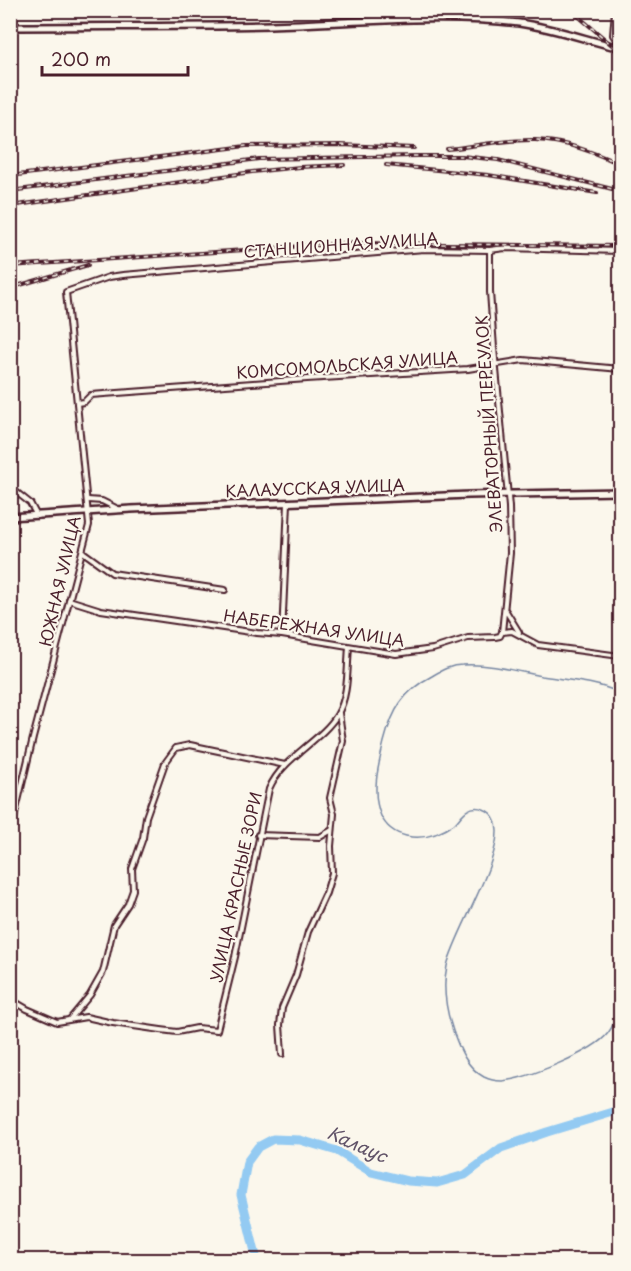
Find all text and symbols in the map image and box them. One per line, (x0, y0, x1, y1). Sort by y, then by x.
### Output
scale bar (42, 39, 188, 77)
text: 200 m (51, 45, 111, 72)
street label: СТАНЦИОННАЯ УЛИЦА (243, 225, 439, 263)
street label: ЭЛЕВАТОРНЫЙ ПЕРЕУЛОК (468, 315, 508, 534)
street label: КОМСОМОЛЬСКАЯ УЛИЦА (235, 344, 459, 384)
street label: КАЛАУССКАЯ УЛИЦА (225, 472, 405, 502)
street label: ЮЖНАЯ УЛИЦА (32, 513, 86, 648)
street label: НАБЕРЕЖНАЯ УЛИЦА (222, 602, 406, 652)
street label: УЛИЦА КРАСНЫЕ ЗОРИ (203, 789, 267, 984)
water label: Калаус (323, 1118, 393, 1169)

